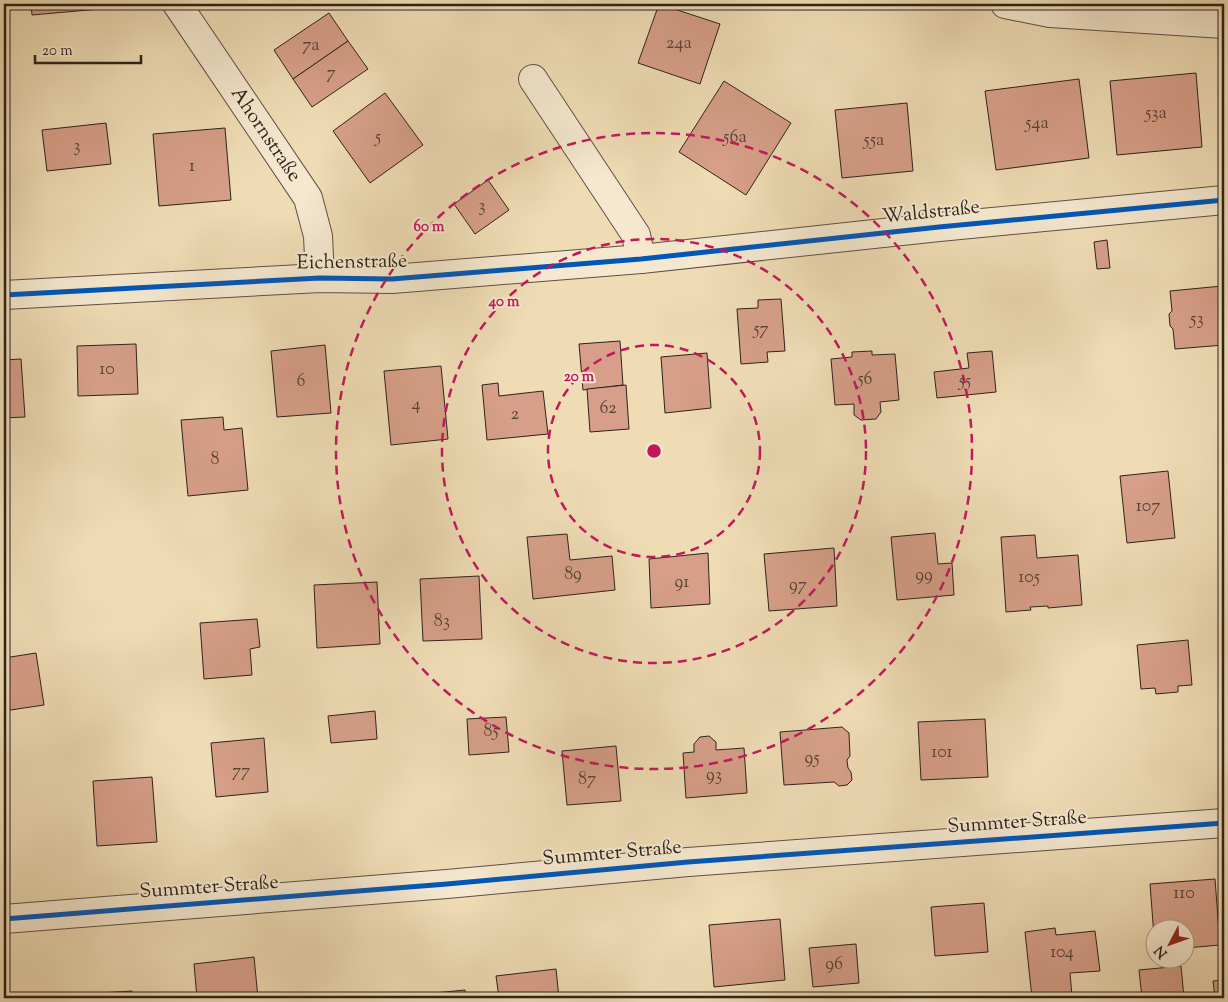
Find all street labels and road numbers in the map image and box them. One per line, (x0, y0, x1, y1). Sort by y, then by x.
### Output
street label: Ahornstraße (222, 82, 308, 188)
street label: Waldstraße (881, 193, 981, 233)
street label: Eichenstraße (296, 248, 408, 278)
street label: Summter Straße (946, 804, 1088, 842)
street label: Summter Straße (541, 833, 683, 875)
street label: Summter Straße (138, 869, 280, 907)

